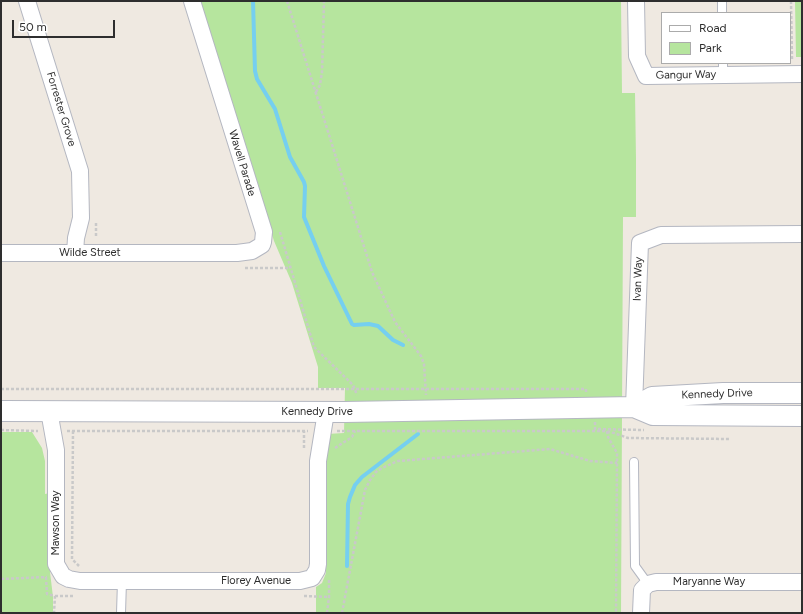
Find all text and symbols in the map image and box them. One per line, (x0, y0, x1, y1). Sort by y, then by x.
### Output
scale bar (14, 12, 117, 38)
legend (661, 12, 791, 64)
text: 50 m (19, 20, 47, 34)
text: Road (699, 21, 727, 35)
text: Park (699, 41, 722, 55)
street label: Gangur Way (656, 68, 716, 82)
street label: Forrester Grove (43, 70, 79, 148)
street label: Wavell Parade (226, 128, 258, 198)
street label: Wilde Street (59, 246, 121, 260)
street label: Ivan Way (631, 257, 645, 301)
street label: Kennedy Drive (681, 386, 753, 402)
street label: Kennedy Drive (281, 405, 353, 419)
street label: Mawson Way (49, 490, 63, 556)
street label: Florey Avenue (221, 574, 291, 588)
street label: Maryanne Way (673, 575, 745, 589)

